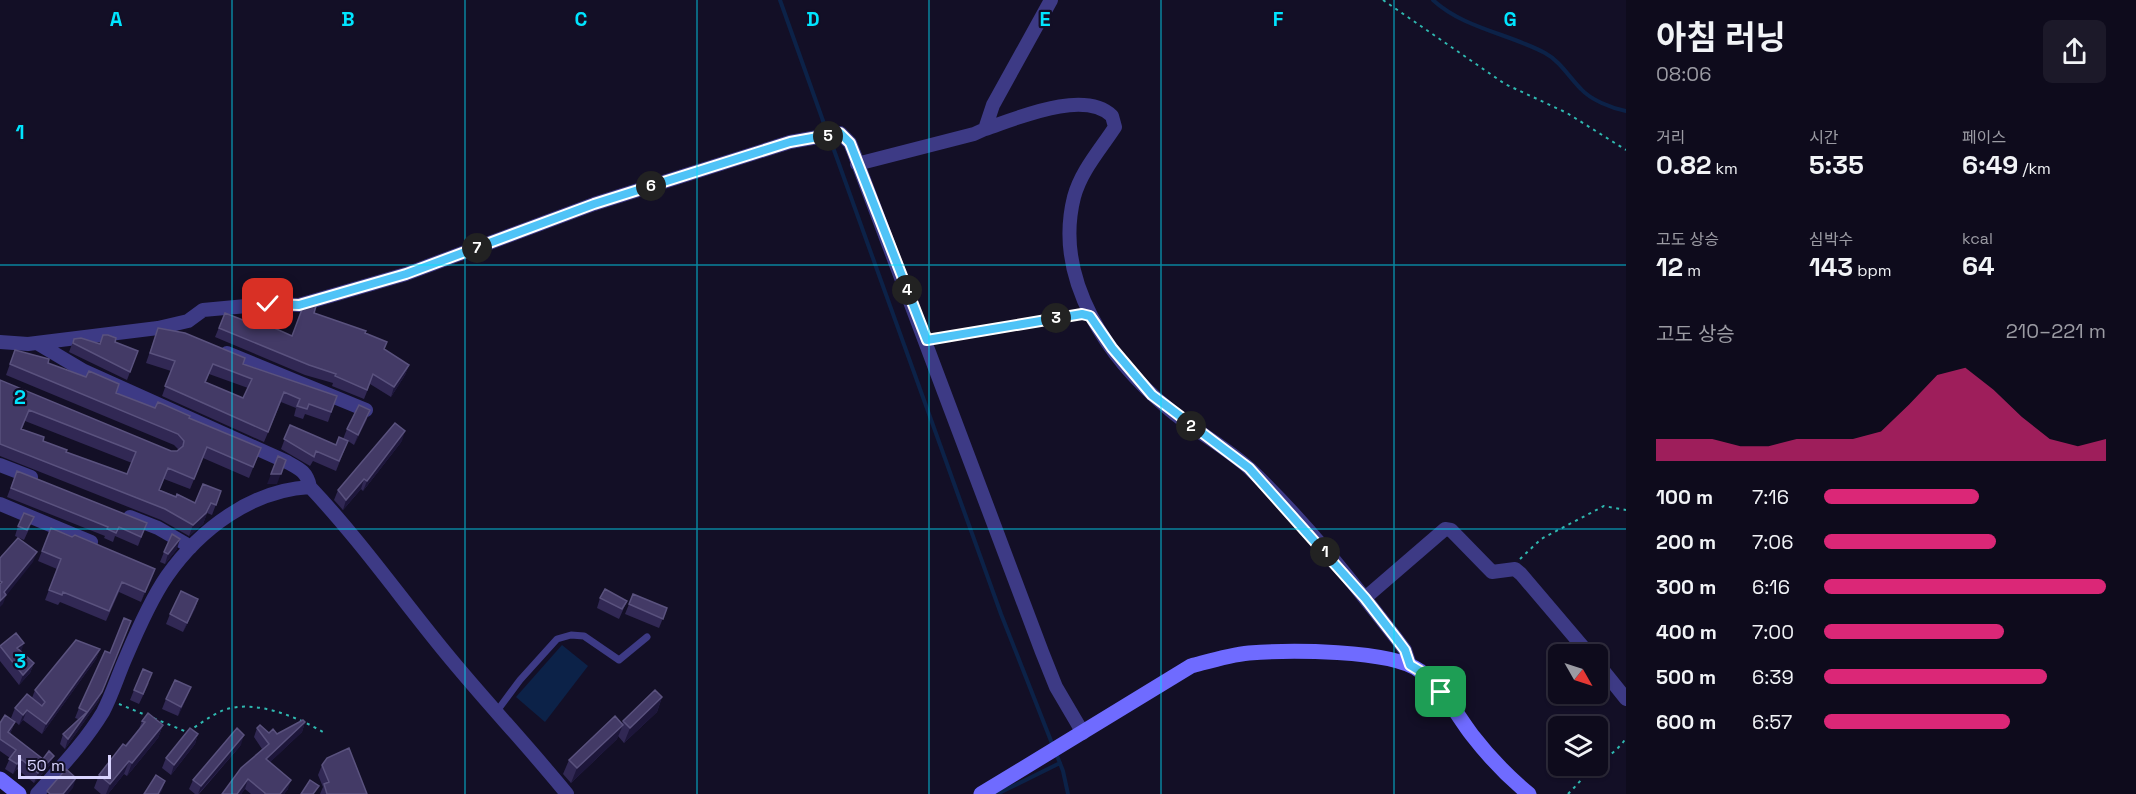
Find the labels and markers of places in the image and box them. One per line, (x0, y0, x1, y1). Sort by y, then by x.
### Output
pin: 5 (813, 121, 843, 151)
pin: 6 (636, 171, 666, 201)
pin: 7 (462, 233, 492, 263)
pin: 4 (892, 275, 922, 305)
pin (242, 278, 293, 329)
pin: 3 (1041, 303, 1071, 333)
pin: 2 (1176, 411, 1206, 441)
pin: 1 (1310, 537, 1340, 567)
pin (1415, 666, 1466, 717)

